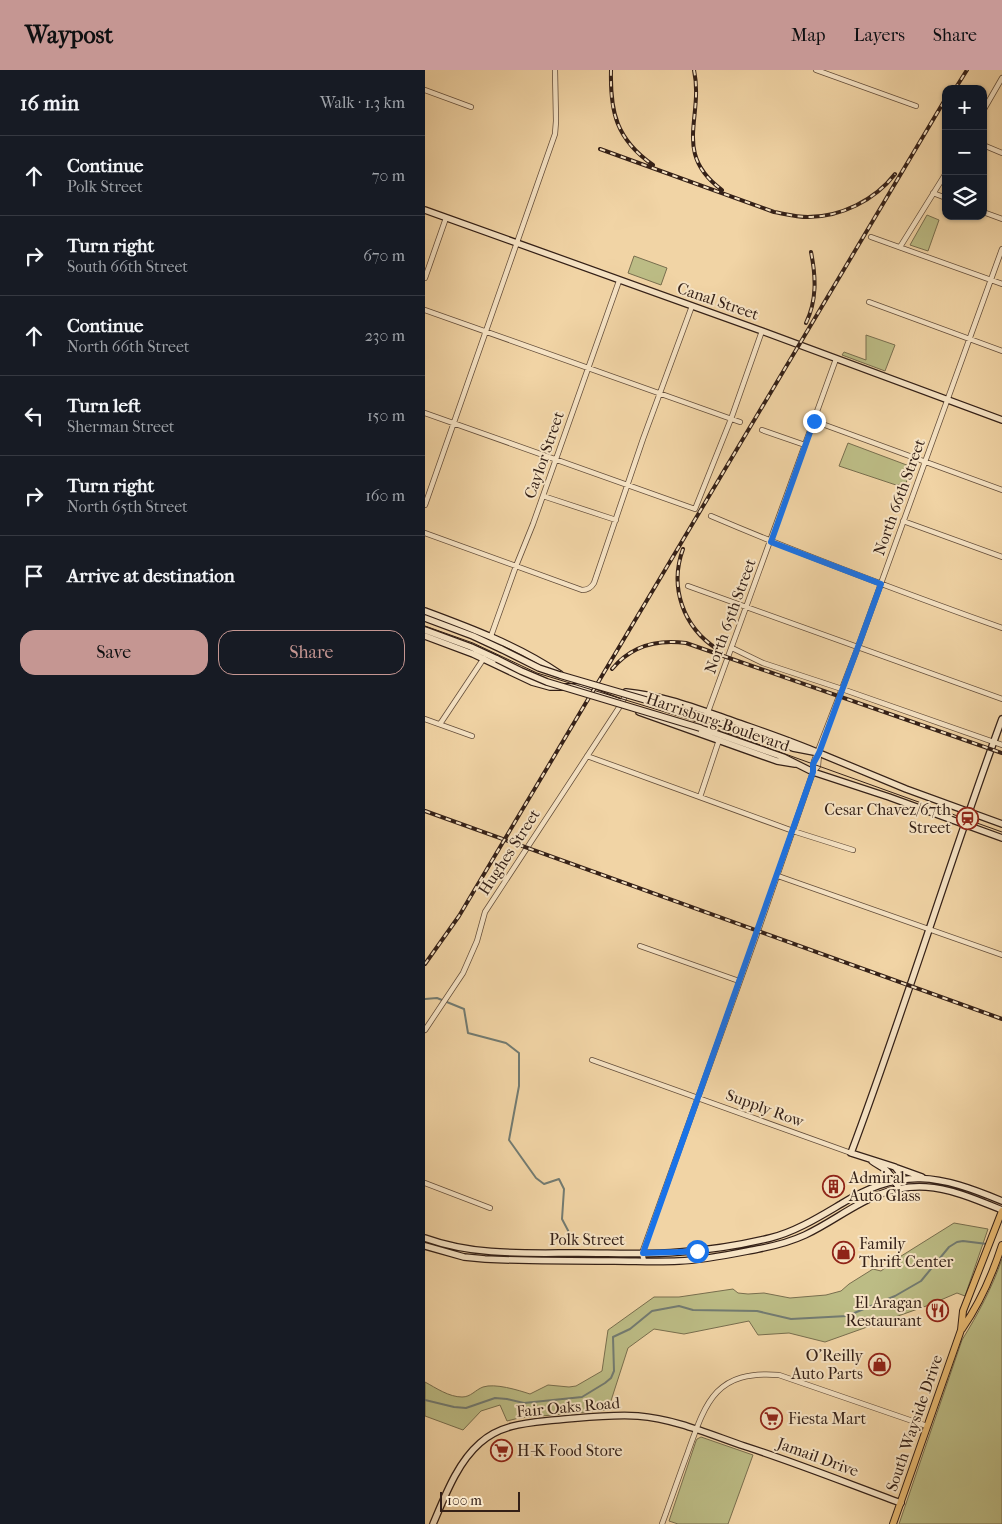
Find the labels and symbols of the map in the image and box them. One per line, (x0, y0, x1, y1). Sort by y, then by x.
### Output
street label: Canal Street (675, 278, 762, 324)
street label: Caylor Street (520, 409, 568, 501)
route end (803, 410, 826, 433)
street label: North 66th Street (869, 436, 929, 558)
street label: North 65th Street (700, 556, 760, 676)
street label: Harrisburg Boulevard (644, 689, 792, 756)
place label: Cesar Chavez/67th Street (824, 800, 951, 837)
street label: Hughes Street (474, 805, 544, 898)
station icon: Cesar Chavez/67th Street (955, 806, 979, 830)
street label: Supply Row (723, 1085, 808, 1131)
place label: Admiral Auto Glass (848, 1168, 921, 1205)
building icon: Admiral Auto Glass (821, 1174, 845, 1198)
street label: Polk Street (549, 1230, 625, 1249)
place label: Family Thrift Center (859, 1234, 954, 1271)
route start (686, 1240, 709, 1263)
shop icon: Family Thrift Center (831, 1240, 855, 1264)
place label: El Aragan Restaurant (846, 1293, 923, 1330)
restaurant icon: El Aragan Restaurant (926, 1299, 950, 1323)
place label: O'Reilly Auto Parts (790, 1346, 863, 1383)
shop icon: O'Reilly Auto Parts (867, 1352, 891, 1376)
street label: South Wayside Drive (882, 1352, 946, 1494)
street label: Fair Oaks Road (515, 1393, 621, 1421)
supermarket icon: Fiesta Mart (760, 1406, 784, 1430)
place label: Fiesta Mart (788, 1409, 866, 1428)
street label: Jamail Drive (773, 1433, 861, 1481)
supermarket icon: H-K Food Store (489, 1438, 513, 1462)
place label: H-K Food Store (517, 1441, 622, 1460)
scale bar (440, 1489, 520, 1512)

